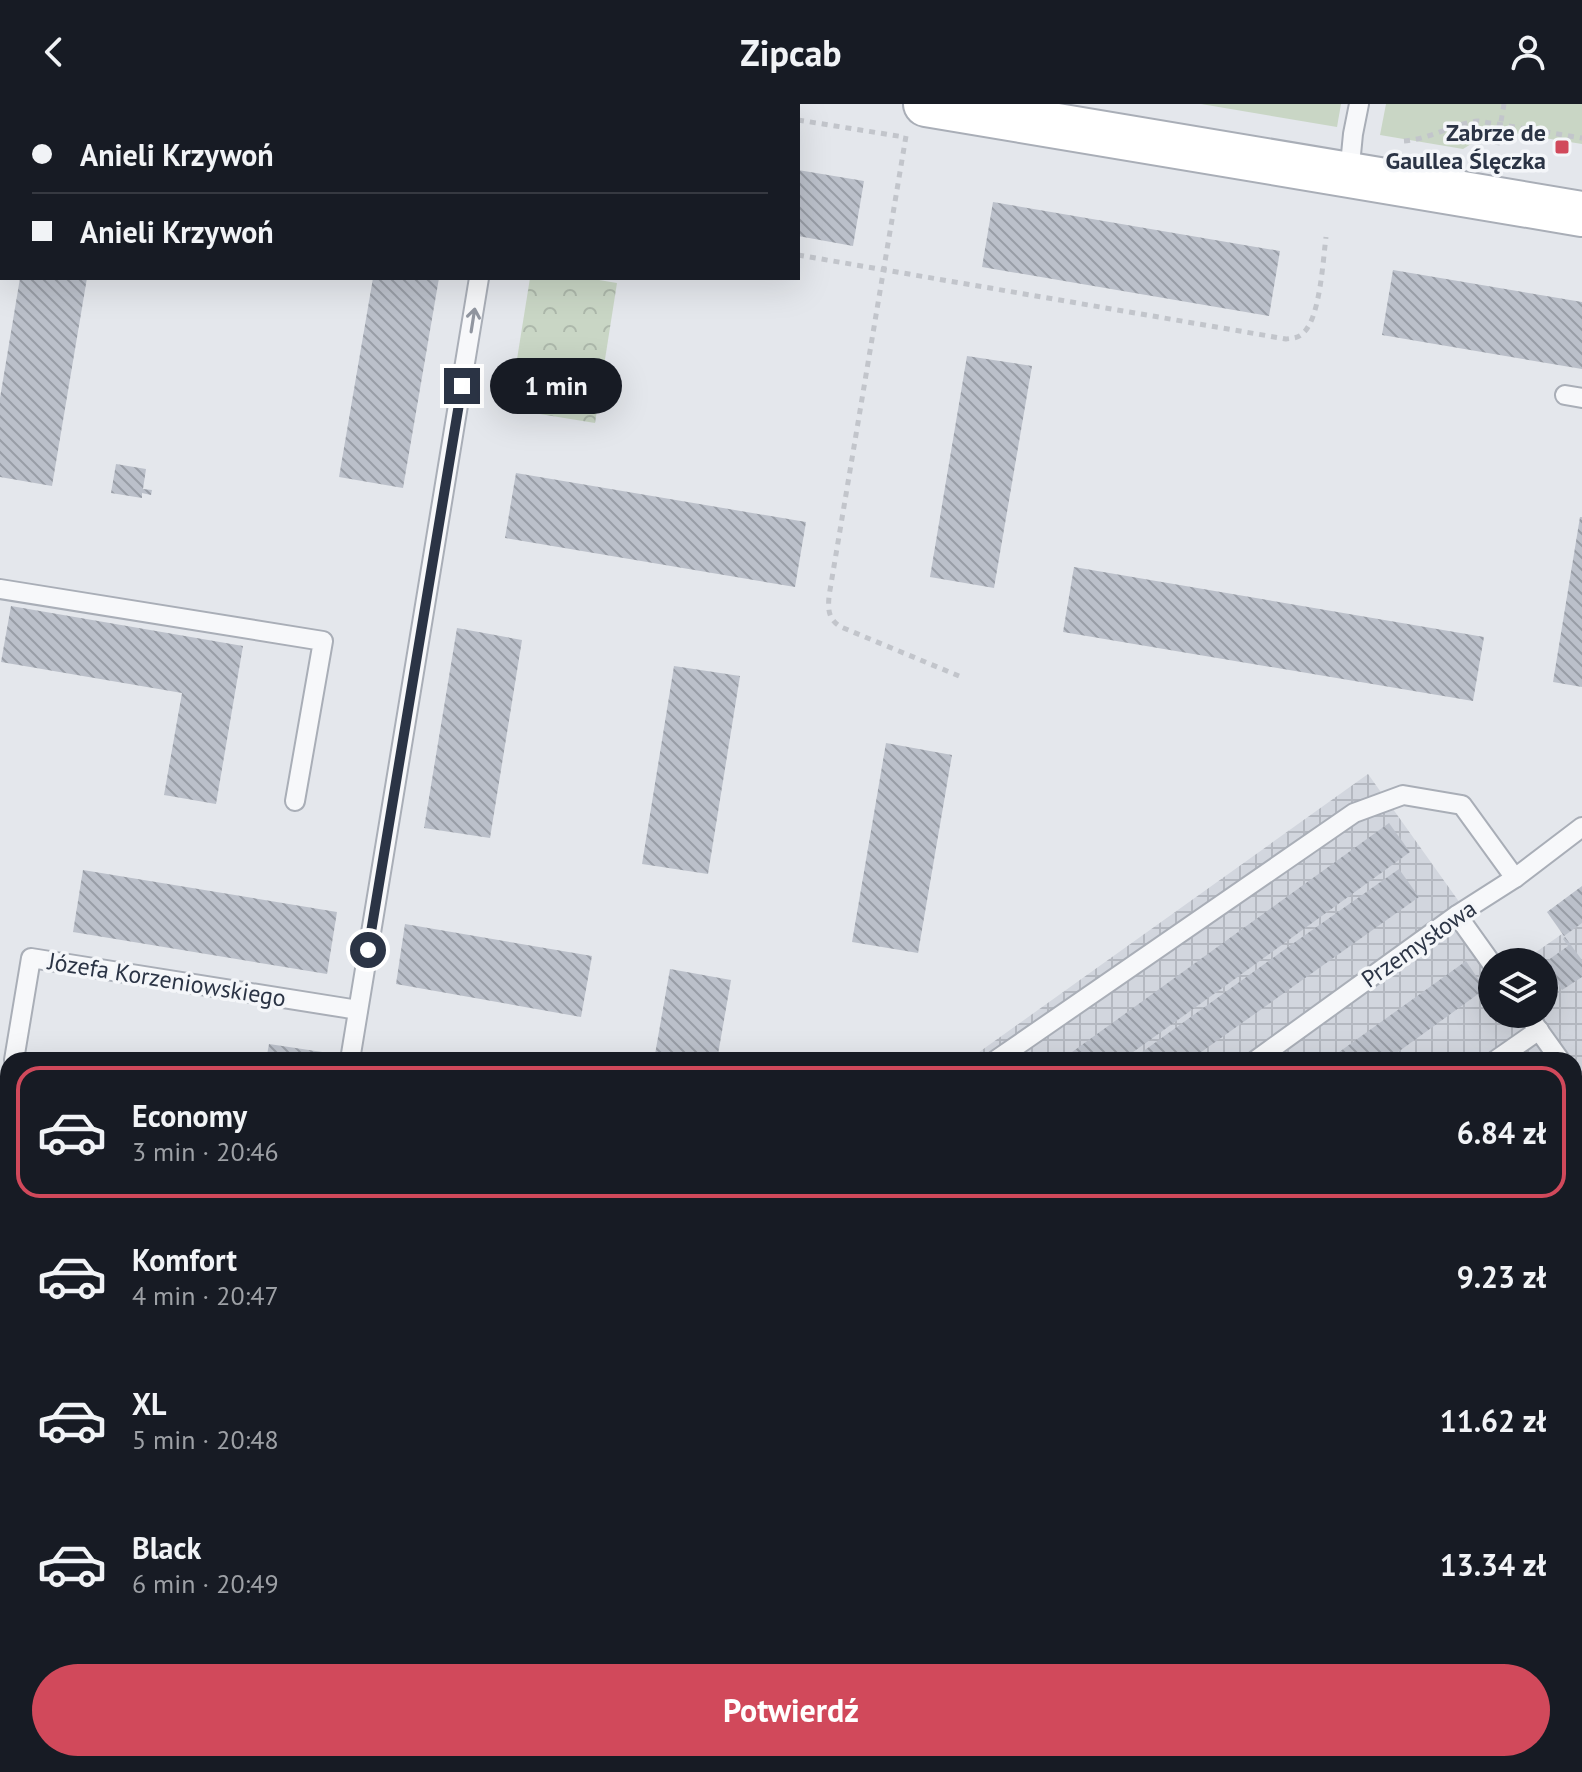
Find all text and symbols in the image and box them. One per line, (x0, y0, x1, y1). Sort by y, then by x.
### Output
text: Zipcab (740, 29, 842, 76)
icon: back (32, 30, 76, 74)
icon: person (1506, 30, 1550, 74)
place label: Zabrze de Gaullea Ślęczka (1386, 117, 1546, 176)
text: Anieli Krzywoń (80, 135, 274, 174)
marker: Zabrze de Gaullea Ślęczka (1553, 138, 1571, 156)
text: Anieli Krzywoń (80, 212, 274, 251)
one-way arrow (466, 308, 481, 333)
callout: 1 min (490, 358, 622, 414)
route end (444, 368, 480, 404)
text: 1 min (524, 369, 588, 402)
street label: Przemysłowa (1355, 893, 1482, 994)
route start (350, 932, 386, 968)
street label: Józefa Korzeniowskiego (45, 945, 288, 1014)
map controls (1478, 948, 1558, 1028)
button: layers (1478, 948, 1558, 1028)
icon: car (36, 1096, 108, 1168)
text: Economy (132, 1096, 247, 1135)
text: 6.84 zł (1457, 1113, 1546, 1152)
text: 3 min · 20:46 (132, 1135, 279, 1168)
icon: car (36, 1240, 108, 1312)
text: Komfort (132, 1240, 237, 1279)
text: 9.23 zł (1457, 1257, 1546, 1296)
text: 4 min · 20:47 (132, 1279, 279, 1312)
icon: car (36, 1384, 108, 1456)
text: XL (132, 1384, 166, 1423)
text: 11.62 zł (1440, 1401, 1546, 1440)
text: 5 min · 20:48 (132, 1423, 279, 1456)
icon: car (36, 1528, 108, 1600)
text: Black (132, 1528, 201, 1567)
text: 13.34 zł (1440, 1545, 1546, 1584)
text: 6 min · 20:49 (132, 1567, 279, 1600)
button: Potwierdź (32, 1664, 1550, 1756)

